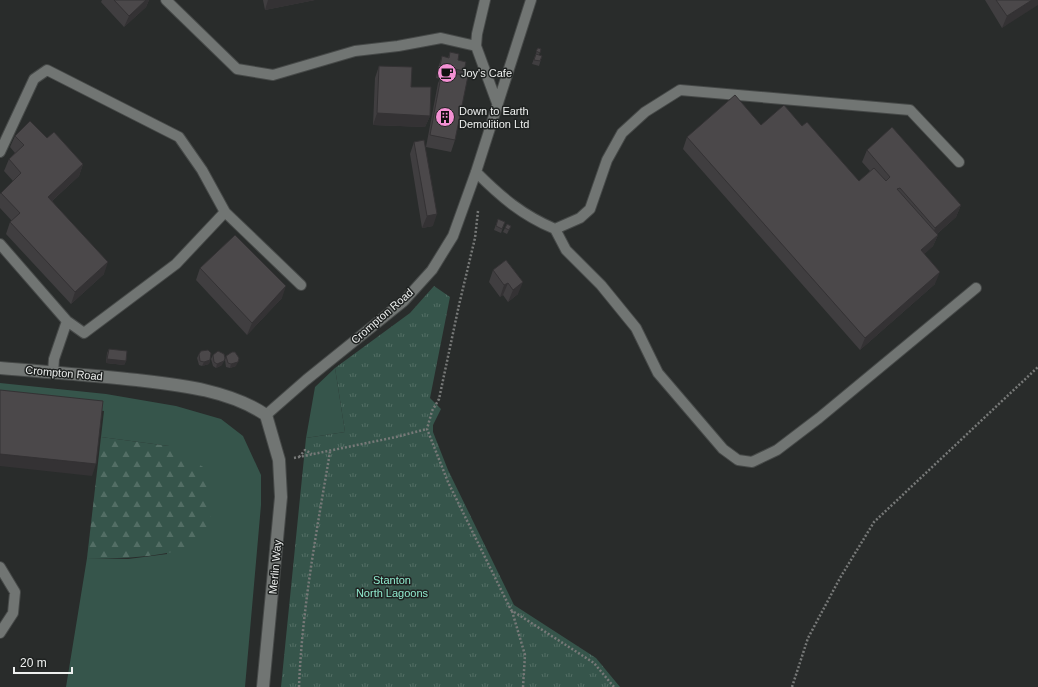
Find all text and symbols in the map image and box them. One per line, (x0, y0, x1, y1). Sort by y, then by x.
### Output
cafe icon: Joy's Cafe (436, 62, 458, 84)
place label: Joy's Cafe (461, 67, 512, 79)
place label: Down to Earth Demolition Ltd (459, 105, 529, 130)
building icon: Down to Earth Demolition Ltd (434, 106, 456, 128)
street label: Crompton Road (349, 286, 415, 346)
street label: Crompton Road (25, 364, 103, 382)
street label: Merlin Way (267, 539, 283, 595)
park label: Stanton North Lagoons (356, 574, 429, 599)
scale bar (14, 649, 72, 675)
text: 20 m (20, 656, 47, 670)

